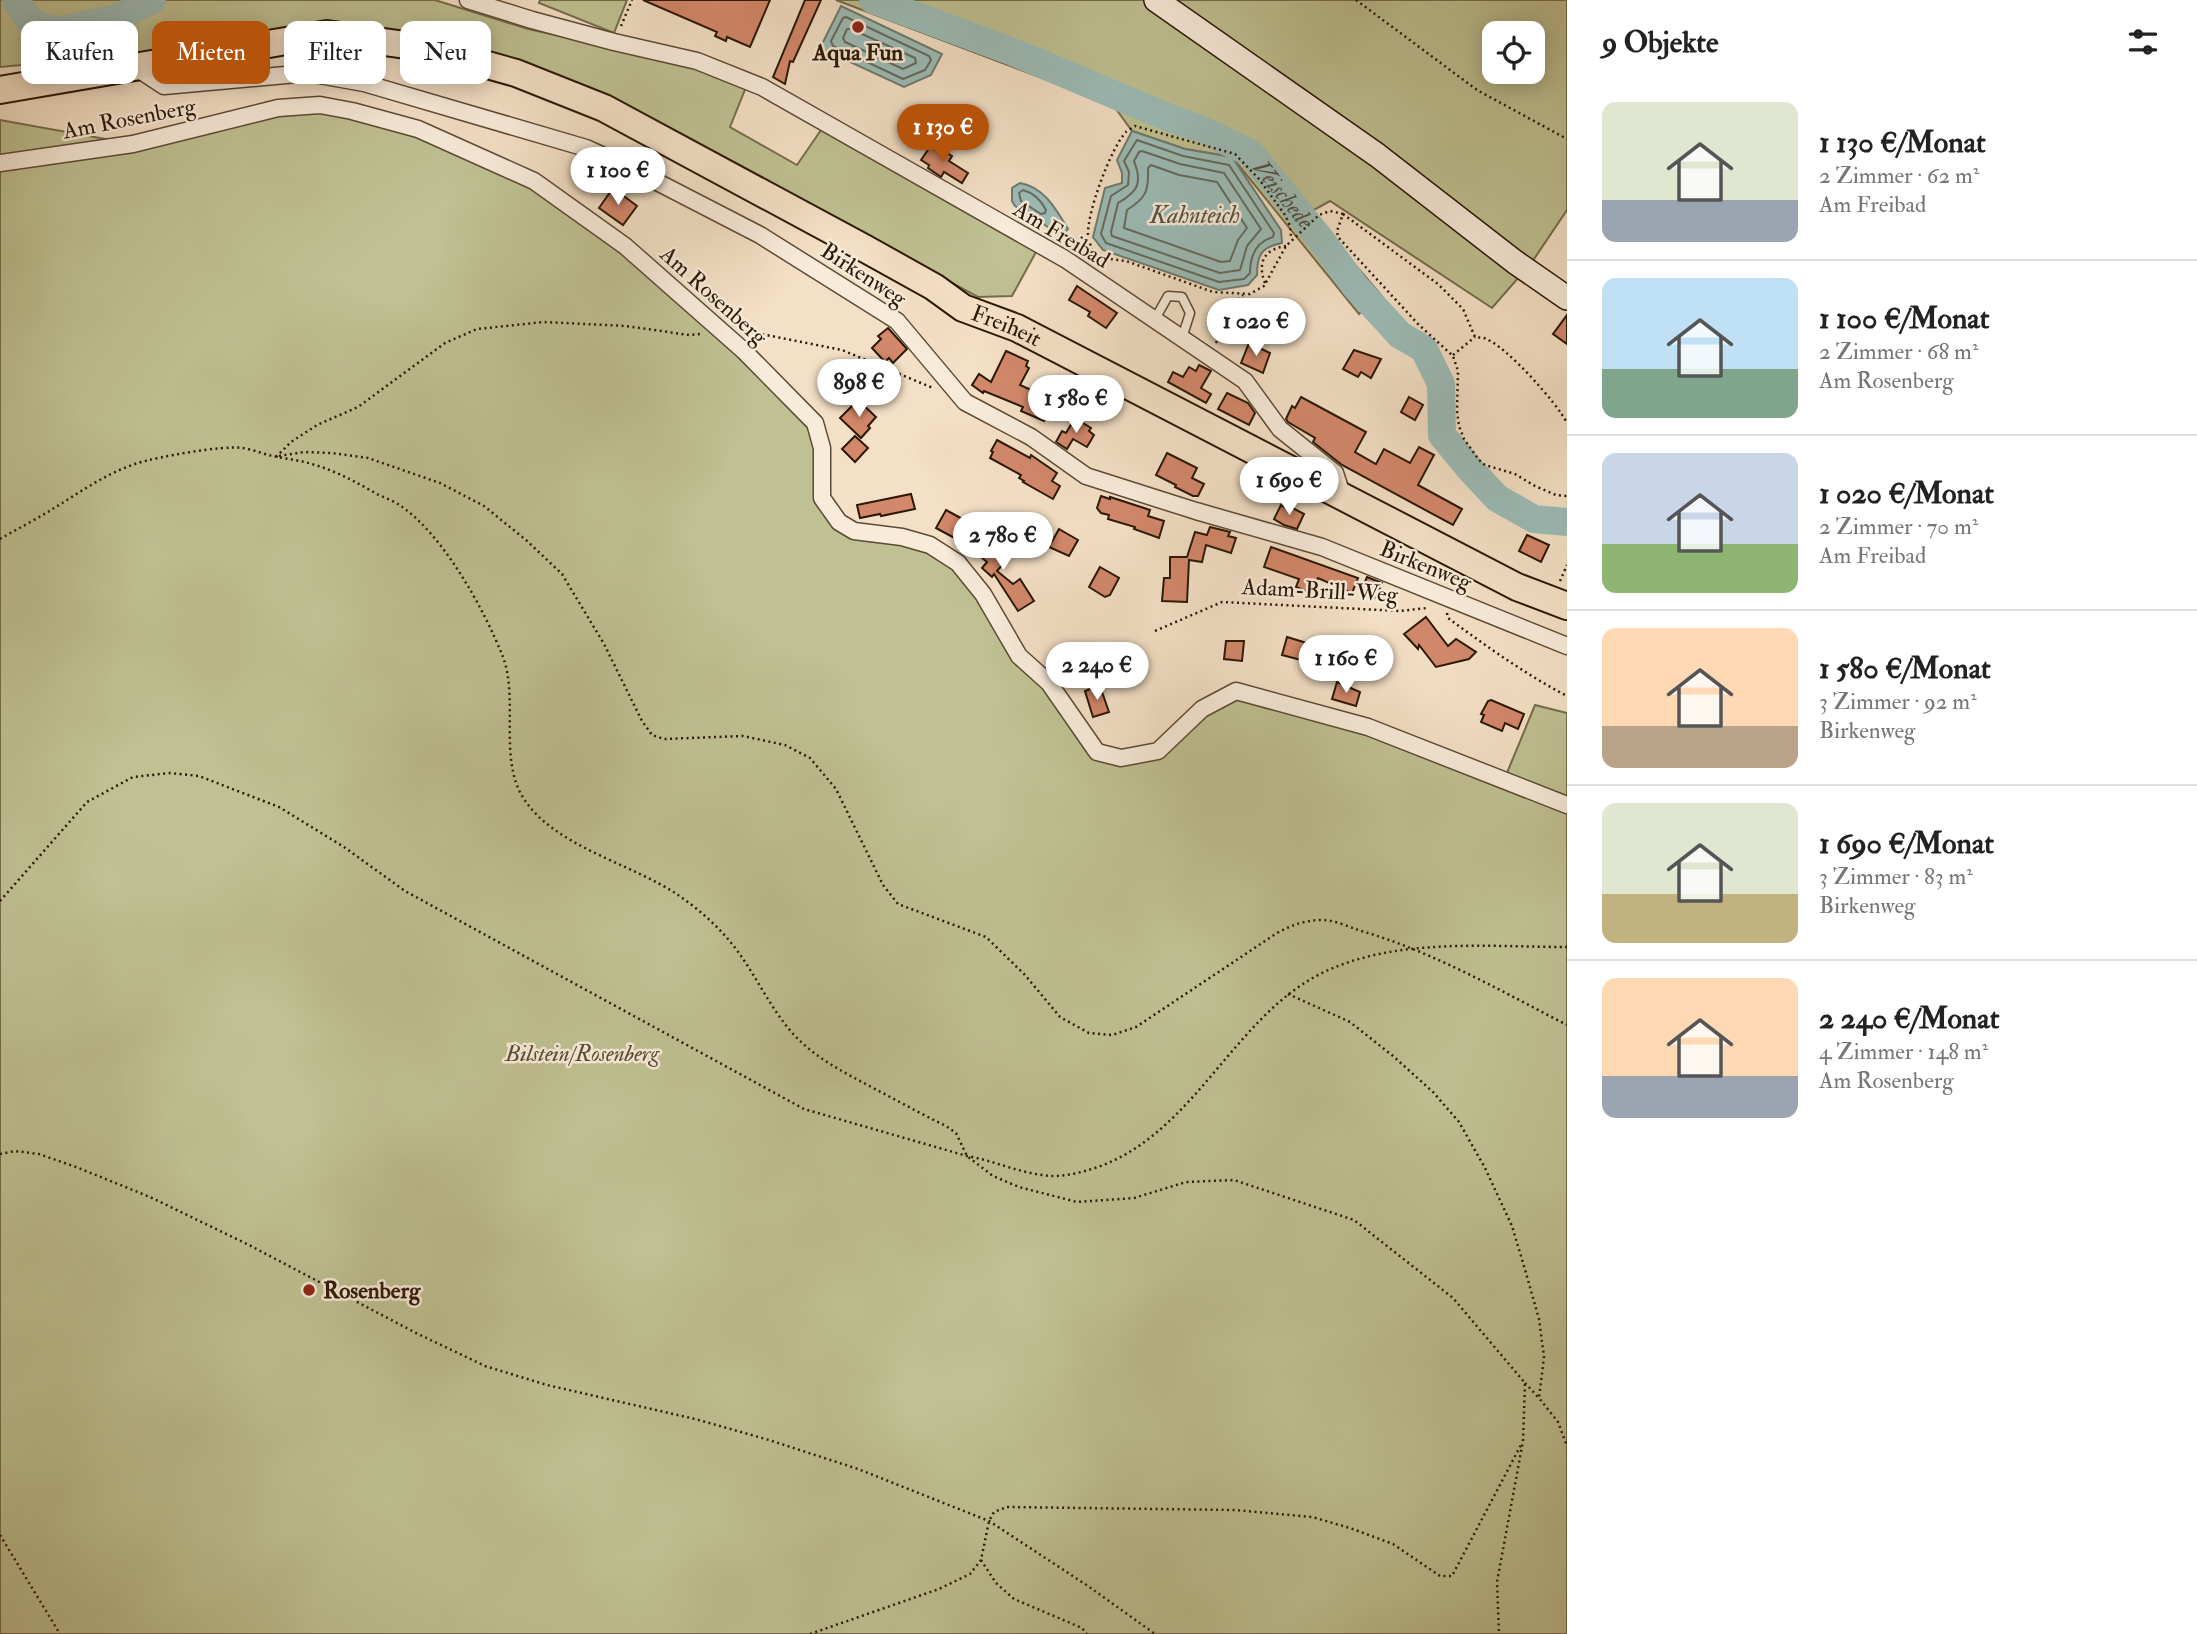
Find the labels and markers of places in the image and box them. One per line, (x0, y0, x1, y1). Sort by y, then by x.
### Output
marker: Aqua Fun (850, 19, 866, 35)
place label: Aqua Fun (812, 38, 903, 68)
pin: 1 130 € (878, 104, 1008, 164)
pin: 1 100 € (553, 148, 683, 207)
pin: 1 020 € (1191, 298, 1321, 358)
pin: 898 € (810, 360, 908, 419)
pin: 1 580 € (1011, 376, 1141, 435)
pin: 1 690 € (1224, 458, 1354, 517)
pin: 2 780 € (938, 512, 1068, 572)
pin: 1 160 € (1281, 636, 1411, 695)
pin: 2 240 € (1032, 642, 1162, 702)
place label: Rosenberg (323, 1276, 422, 1306)
marker: Rosenberg (301, 1282, 317, 1298)

